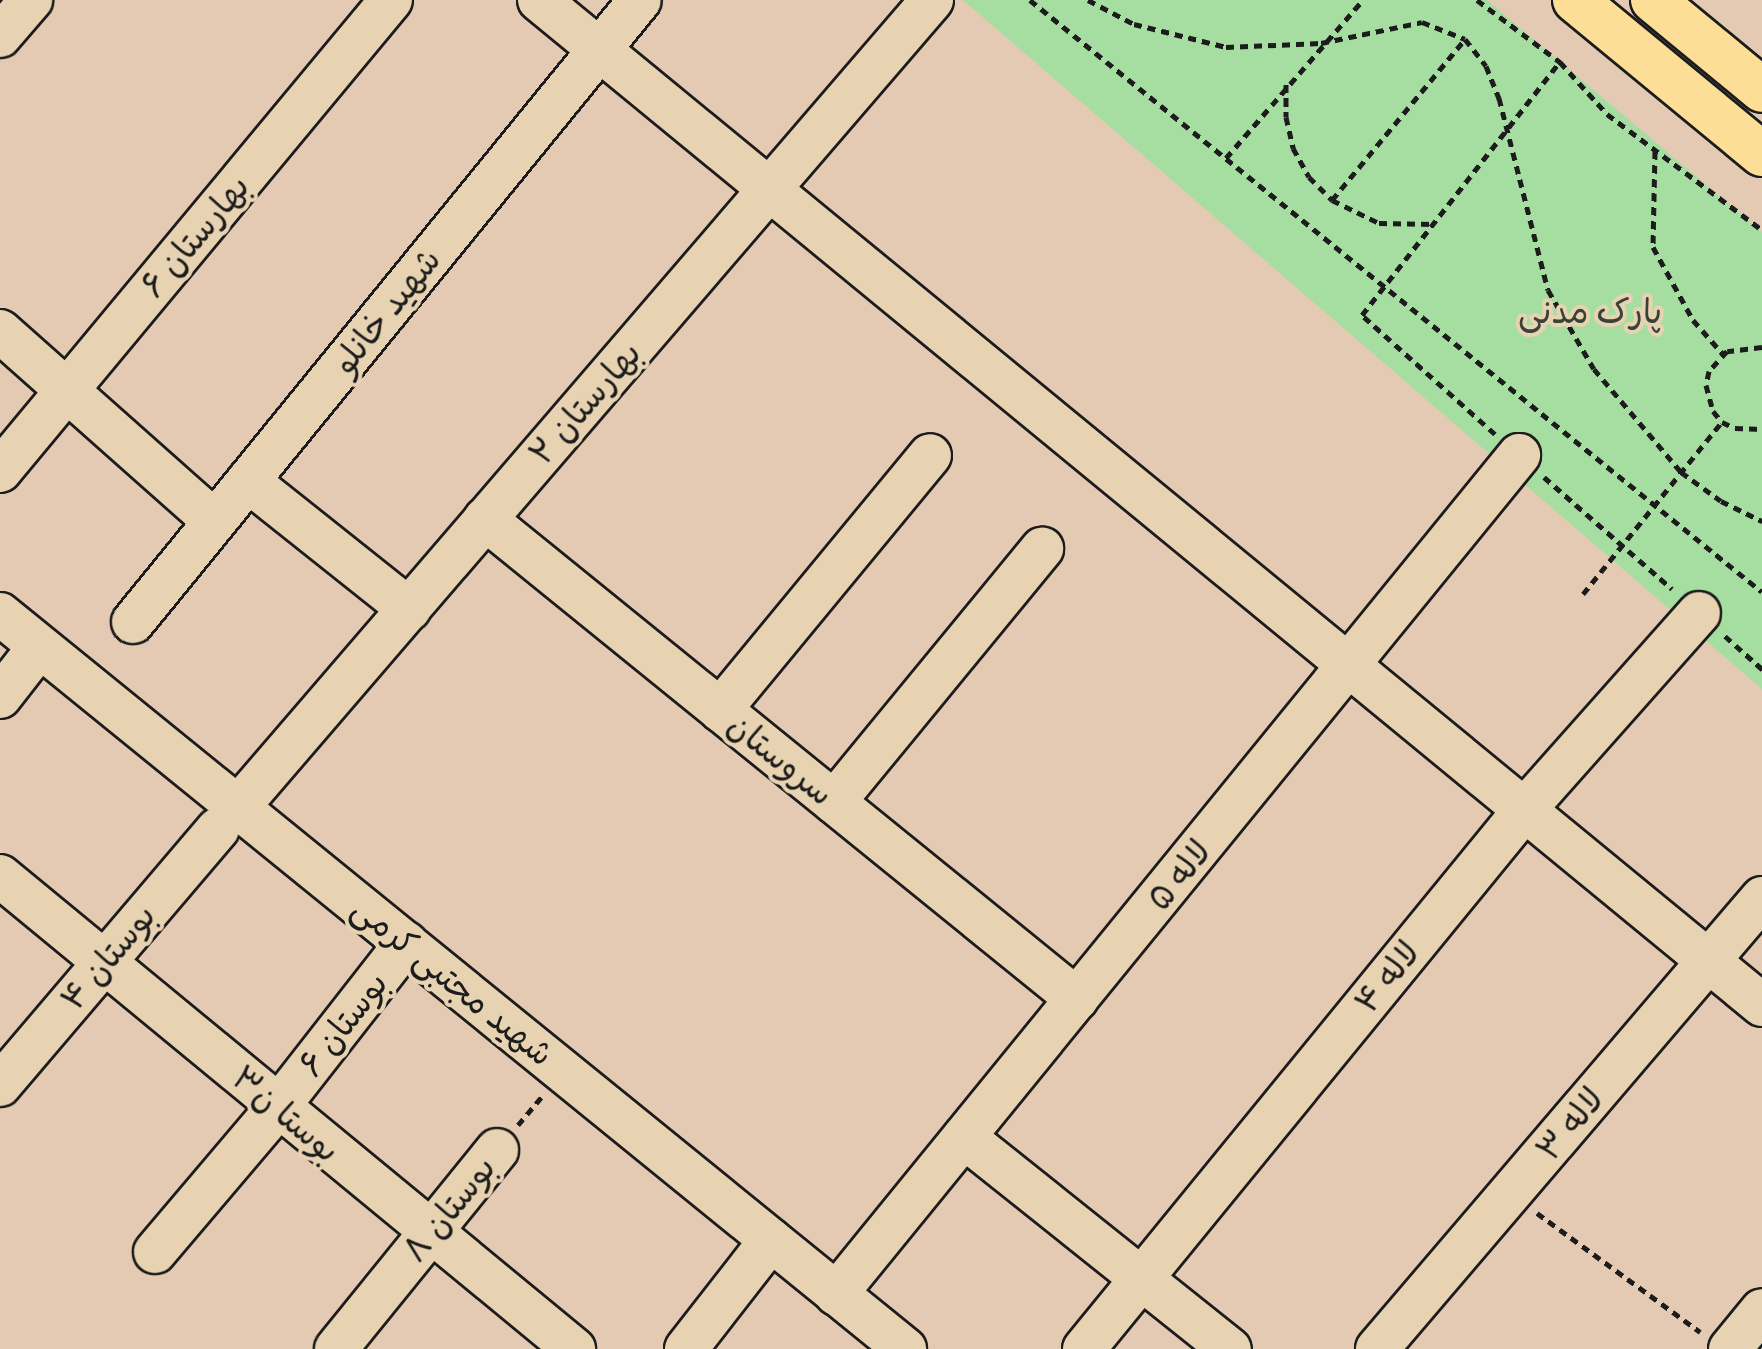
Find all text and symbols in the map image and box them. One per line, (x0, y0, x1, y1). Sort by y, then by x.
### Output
street label: بهارستان ۶ (132, 166, 258, 306)
street label: شهید خانلو (323, 240, 449, 382)
park label: پارک مدنی (1518, 292, 1662, 332)
street label: بهارستان ۲ (520, 333, 650, 473)
street label: سروستان (720, 704, 842, 814)
street label: لاله ۵ (1138, 831, 1220, 919)
street label: شهید مجتبی کرمی (344, 887, 562, 1075)
street label: بوستان ۴ (52, 896, 164, 1018)
street label: لاله ۴ (1346, 933, 1428, 1021)
street label: بوستان ۶ (290, 964, 396, 1084)
street label: بوستا ن۳ (224, 1057, 348, 1171)
street label: لاله ۳ (1528, 1079, 1612, 1169)
street label: بوستان ۸ (394, 1148, 504, 1270)

